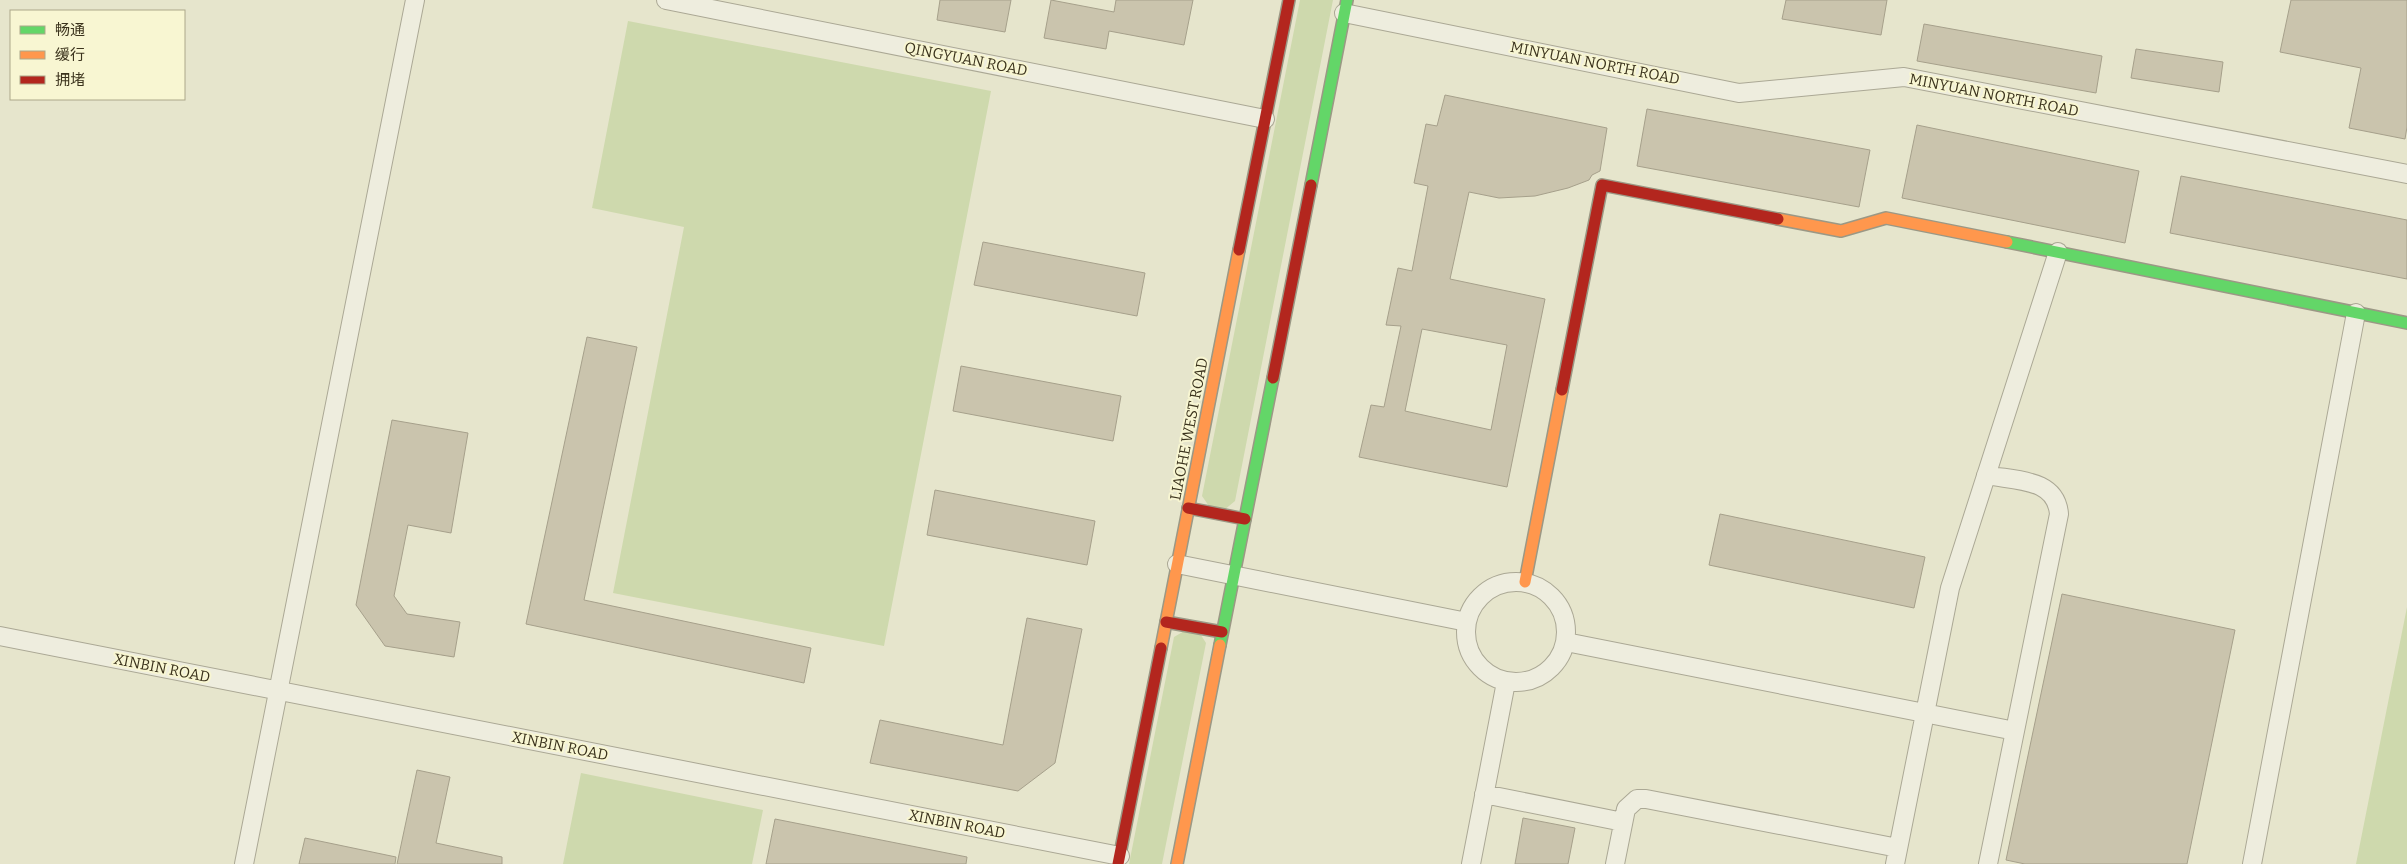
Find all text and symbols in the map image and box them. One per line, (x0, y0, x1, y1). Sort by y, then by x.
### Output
legend (10, 10, 185, 100)
text: 畅通 (55, 21, 85, 39)
street label: QINGYUAN ROAD (903, 38, 1029, 80)
street label: MINYUAN NORTH ROAD (1509, 38, 1681, 88)
text: 缓行 (55, 46, 85, 64)
street label: MINYUAN NORTH ROAD (1908, 70, 2080, 120)
text: 拥堵 (55, 71, 85, 89)
street label: LIAOHE WEST ROAD (1166, 356, 1212, 502)
street label: XINBIN ROAD (112, 650, 212, 686)
street label: XINBIN ROAD (510, 728, 610, 764)
street label: XINBIN ROAD (907, 806, 1007, 842)

